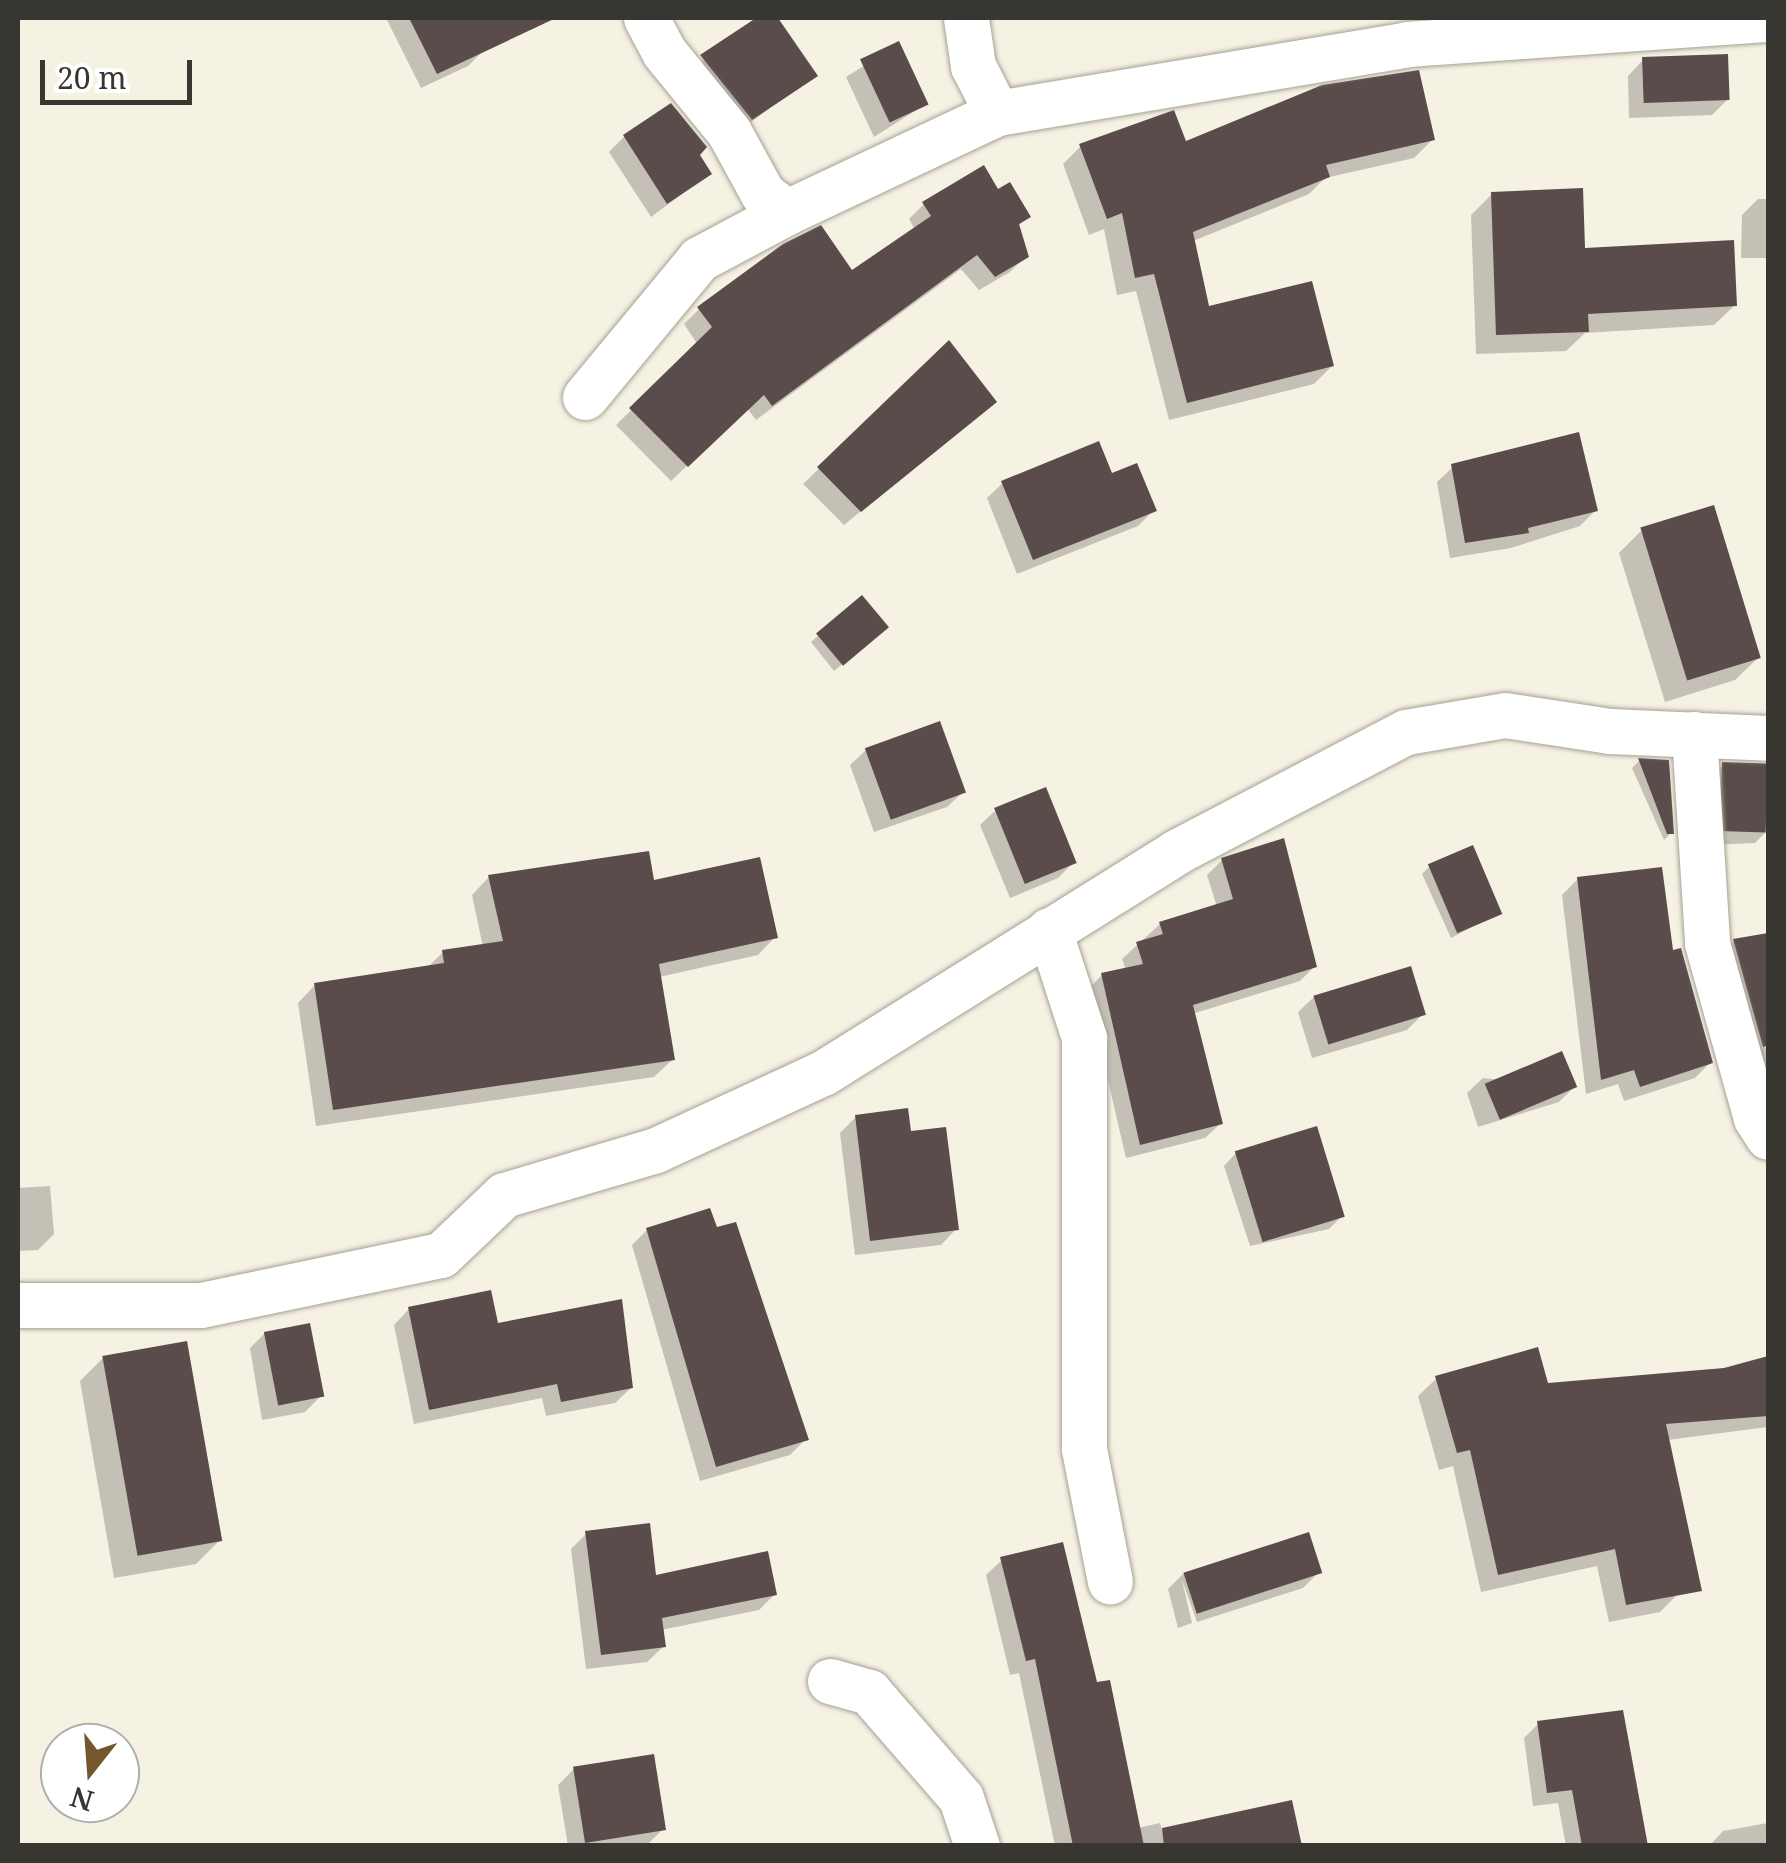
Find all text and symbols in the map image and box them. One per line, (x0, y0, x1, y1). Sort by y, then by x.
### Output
scale bar (45, 40, 198, 102)
text: 20 m (57, 57, 127, 98)
north arrow (40, 1723, 140, 1823)
text: N (66, 1778, 98, 1821)

